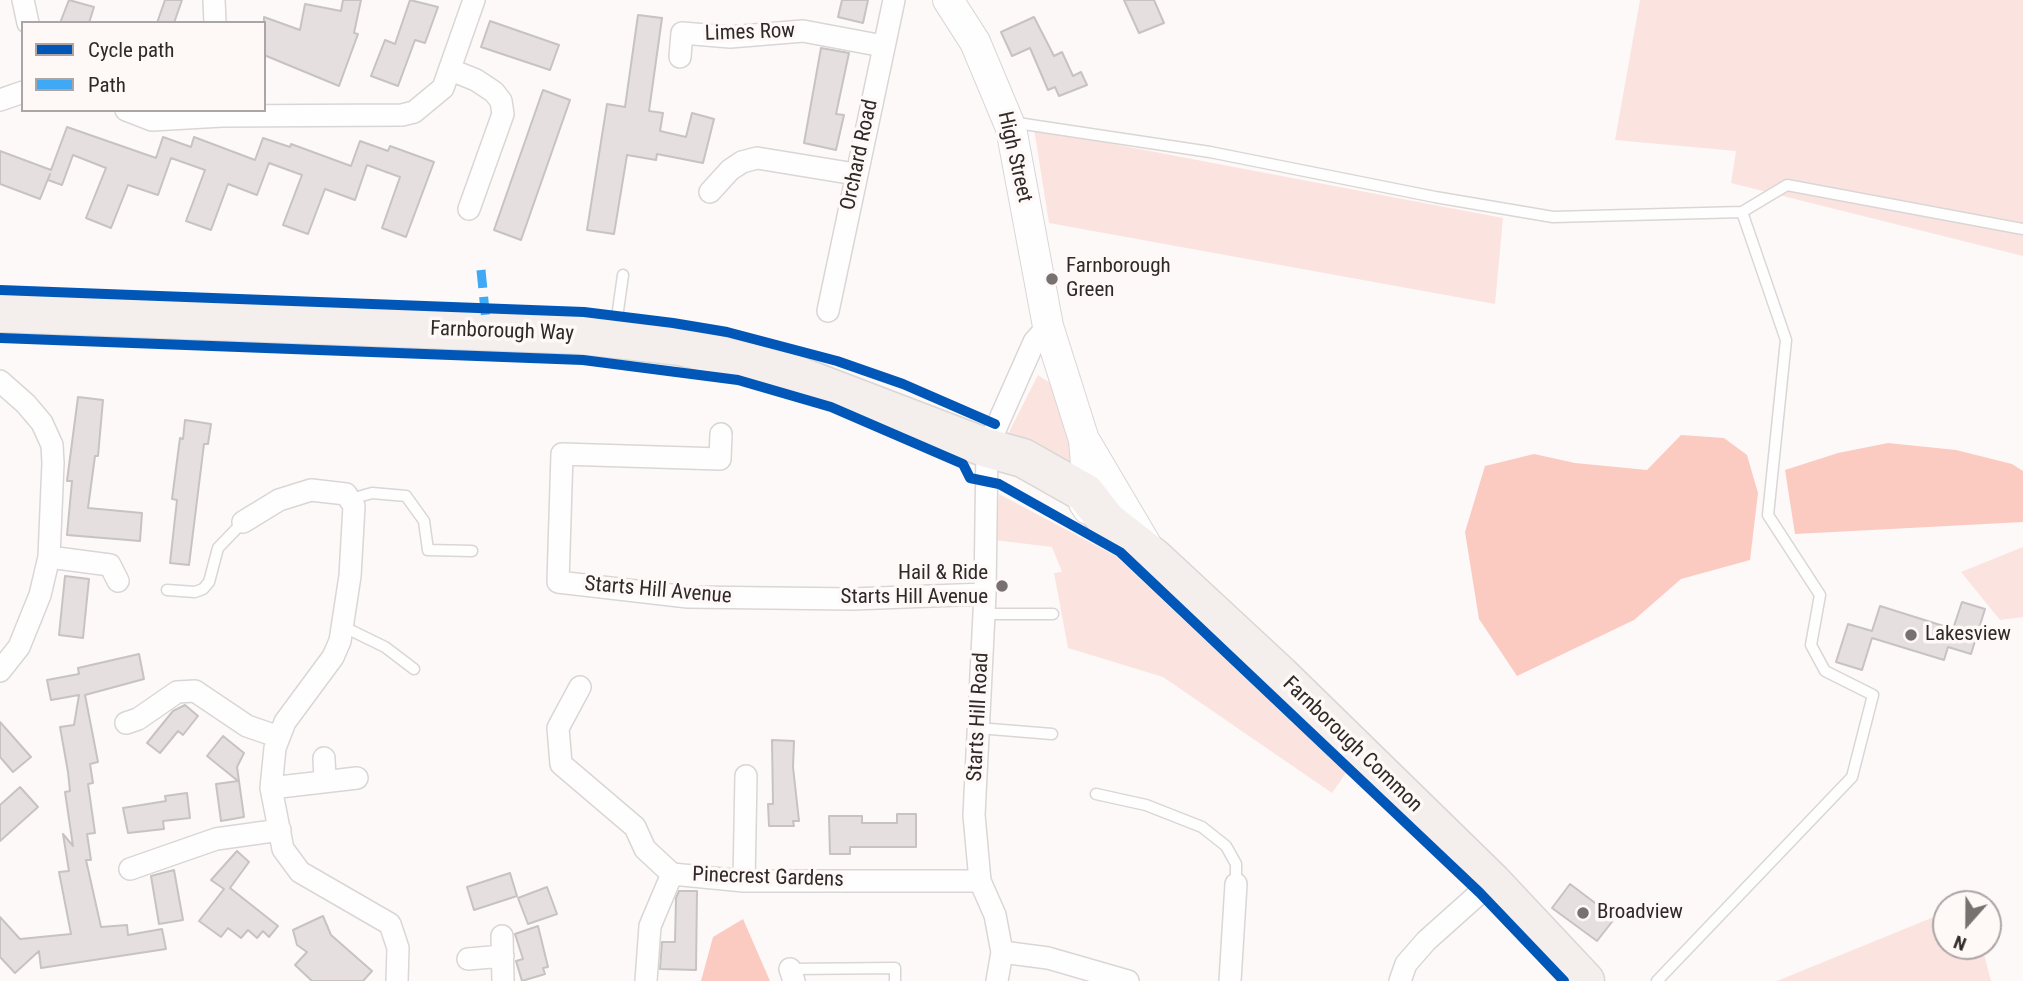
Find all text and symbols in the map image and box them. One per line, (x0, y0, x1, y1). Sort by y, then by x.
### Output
street label: Limes Row (704, 19, 796, 47)
legend (21, 21, 266, 112)
text: Cycle path (88, 38, 174, 62)
text: Path (88, 73, 126, 97)
street label: Orchard Road (836, 97, 884, 213)
street label: High Street (991, 109, 1037, 205)
place label: Farnborough Green (1066, 254, 1171, 304)
marker: Farnborough Green (1044, 271, 1060, 287)
street label: Farnborough Way (430, 317, 574, 347)
place label: Hail & Ride Starts Hill Avenue (841, 561, 988, 611)
street label: Starts Hill Avenue (583, 572, 733, 610)
marker: Hail & Ride Starts Hill Avenue (994, 578, 1010, 594)
place label: Lakesview (1925, 622, 2011, 648)
marker: Lakesview (1903, 627, 1919, 643)
street label: Starts Hill Road (963, 652, 995, 782)
street label: Farnborough Common (1277, 672, 1427, 818)
street label: Pinecrest Gardens (692, 863, 844, 893)
north arrow (1932, 890, 2002, 960)
place label: Broadview (1597, 900, 1683, 926)
marker: Broadview (1575, 905, 1591, 921)
text: N (1950, 930, 1970, 956)

